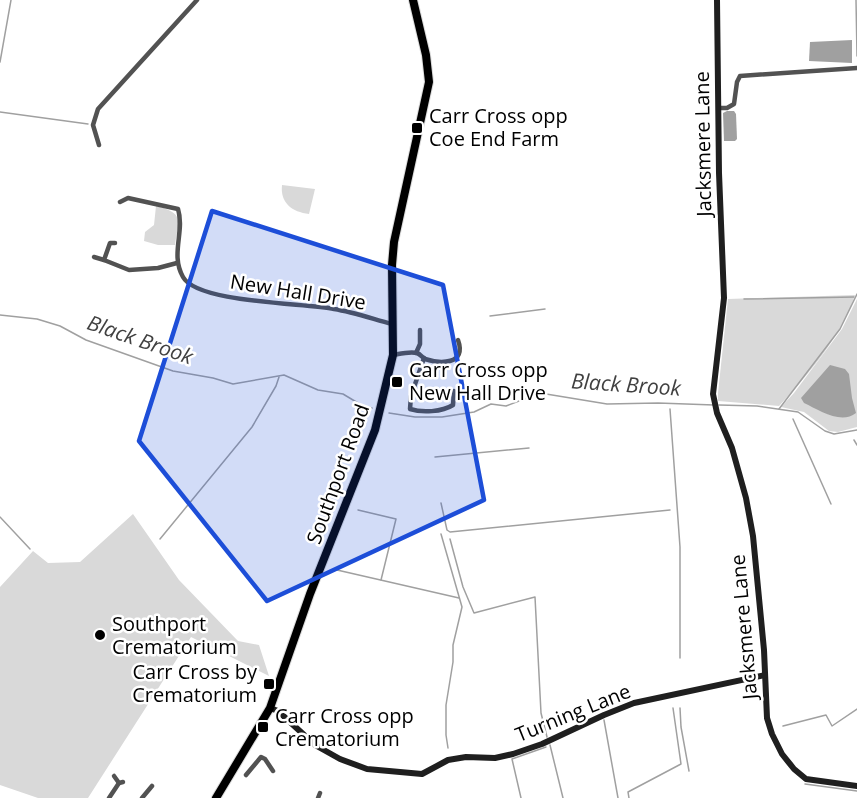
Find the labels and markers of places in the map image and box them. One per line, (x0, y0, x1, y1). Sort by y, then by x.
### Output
place label: Carr Cross opp Coe End Farm (429, 102, 568, 152)
marker: Carr Cross opp Coe End Farm (410, 121, 424, 135)
place label: Carr Cross opp New Hall Drive (409, 356, 548, 406)
marker: Carr Cross opp New Hall Drive (390, 375, 404, 389)
place label: Southport Crematorium (112, 610, 237, 660)
marker: Southport Crematorium (93, 628, 107, 642)
place label: Carr Cross by Crematorium (132, 658, 258, 708)
marker: Carr Cross by Crematorium (262, 677, 276, 691)
place label: Carr Cross opp Crematorium (275, 702, 414, 752)
marker: Carr Cross opp Crematorium (256, 720, 270, 734)

